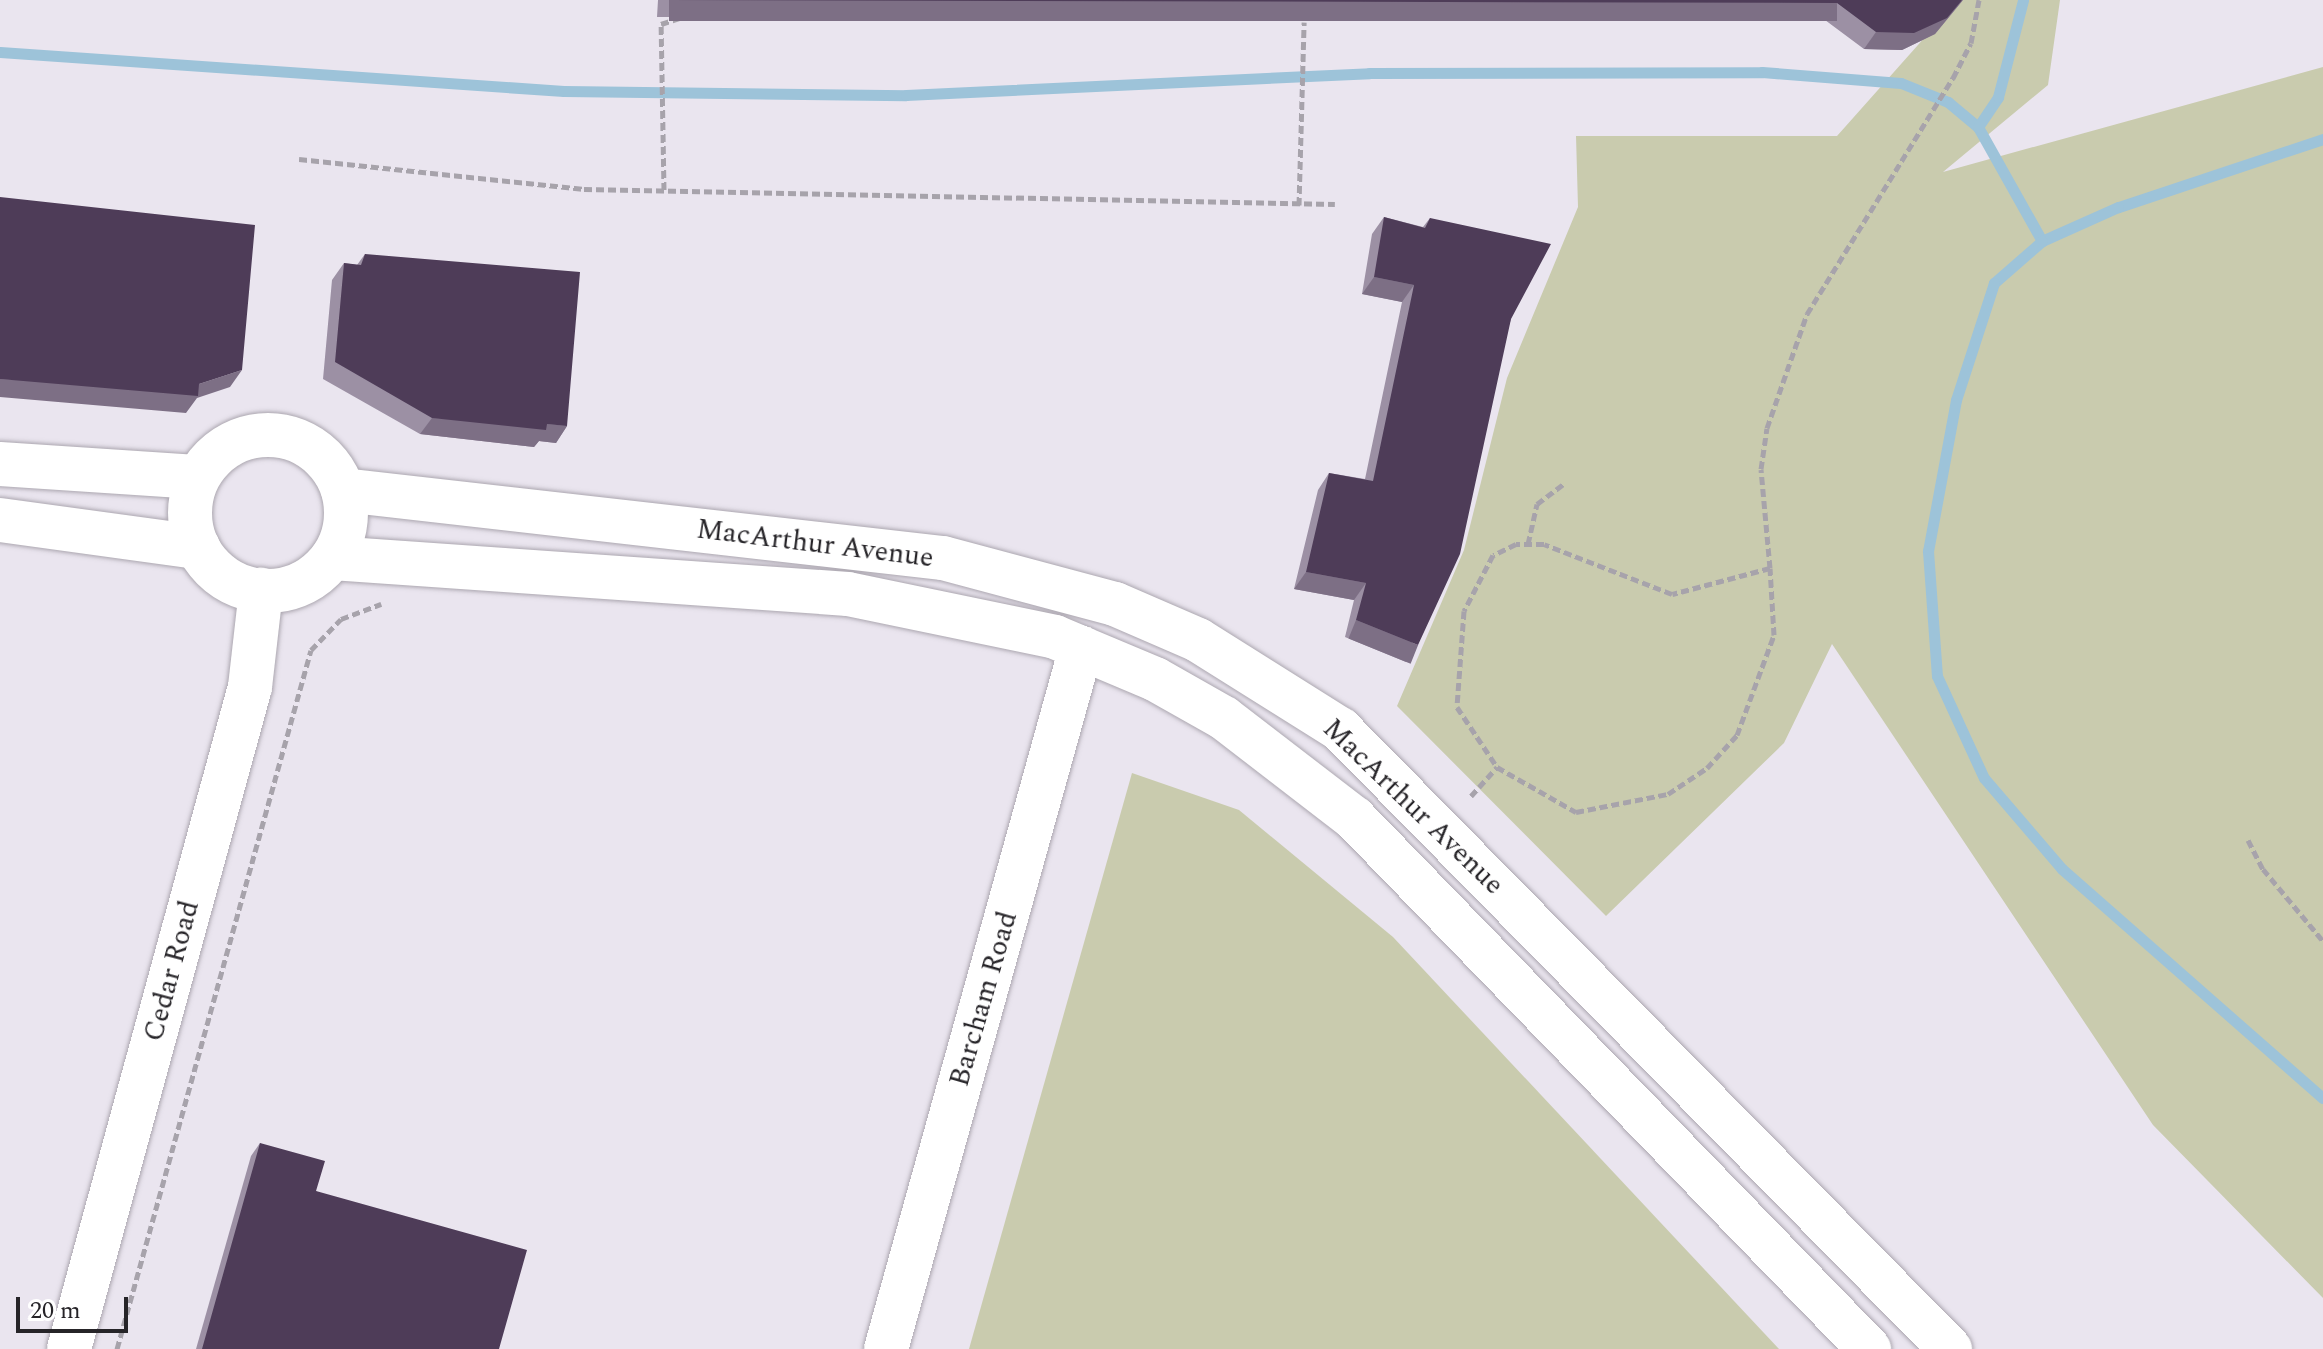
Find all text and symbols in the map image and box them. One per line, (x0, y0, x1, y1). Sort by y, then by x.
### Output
street label: MacArthur Avenue (695, 513, 935, 575)
street label: MacArthur Avenue (1316, 712, 1510, 902)
street label: Cedar Road (137, 897, 207, 1045)
street label: Barcham Road (943, 908, 1025, 1090)
scale bar (20, 1281, 132, 1331)
text: 20 m (30, 1293, 81, 1329)

